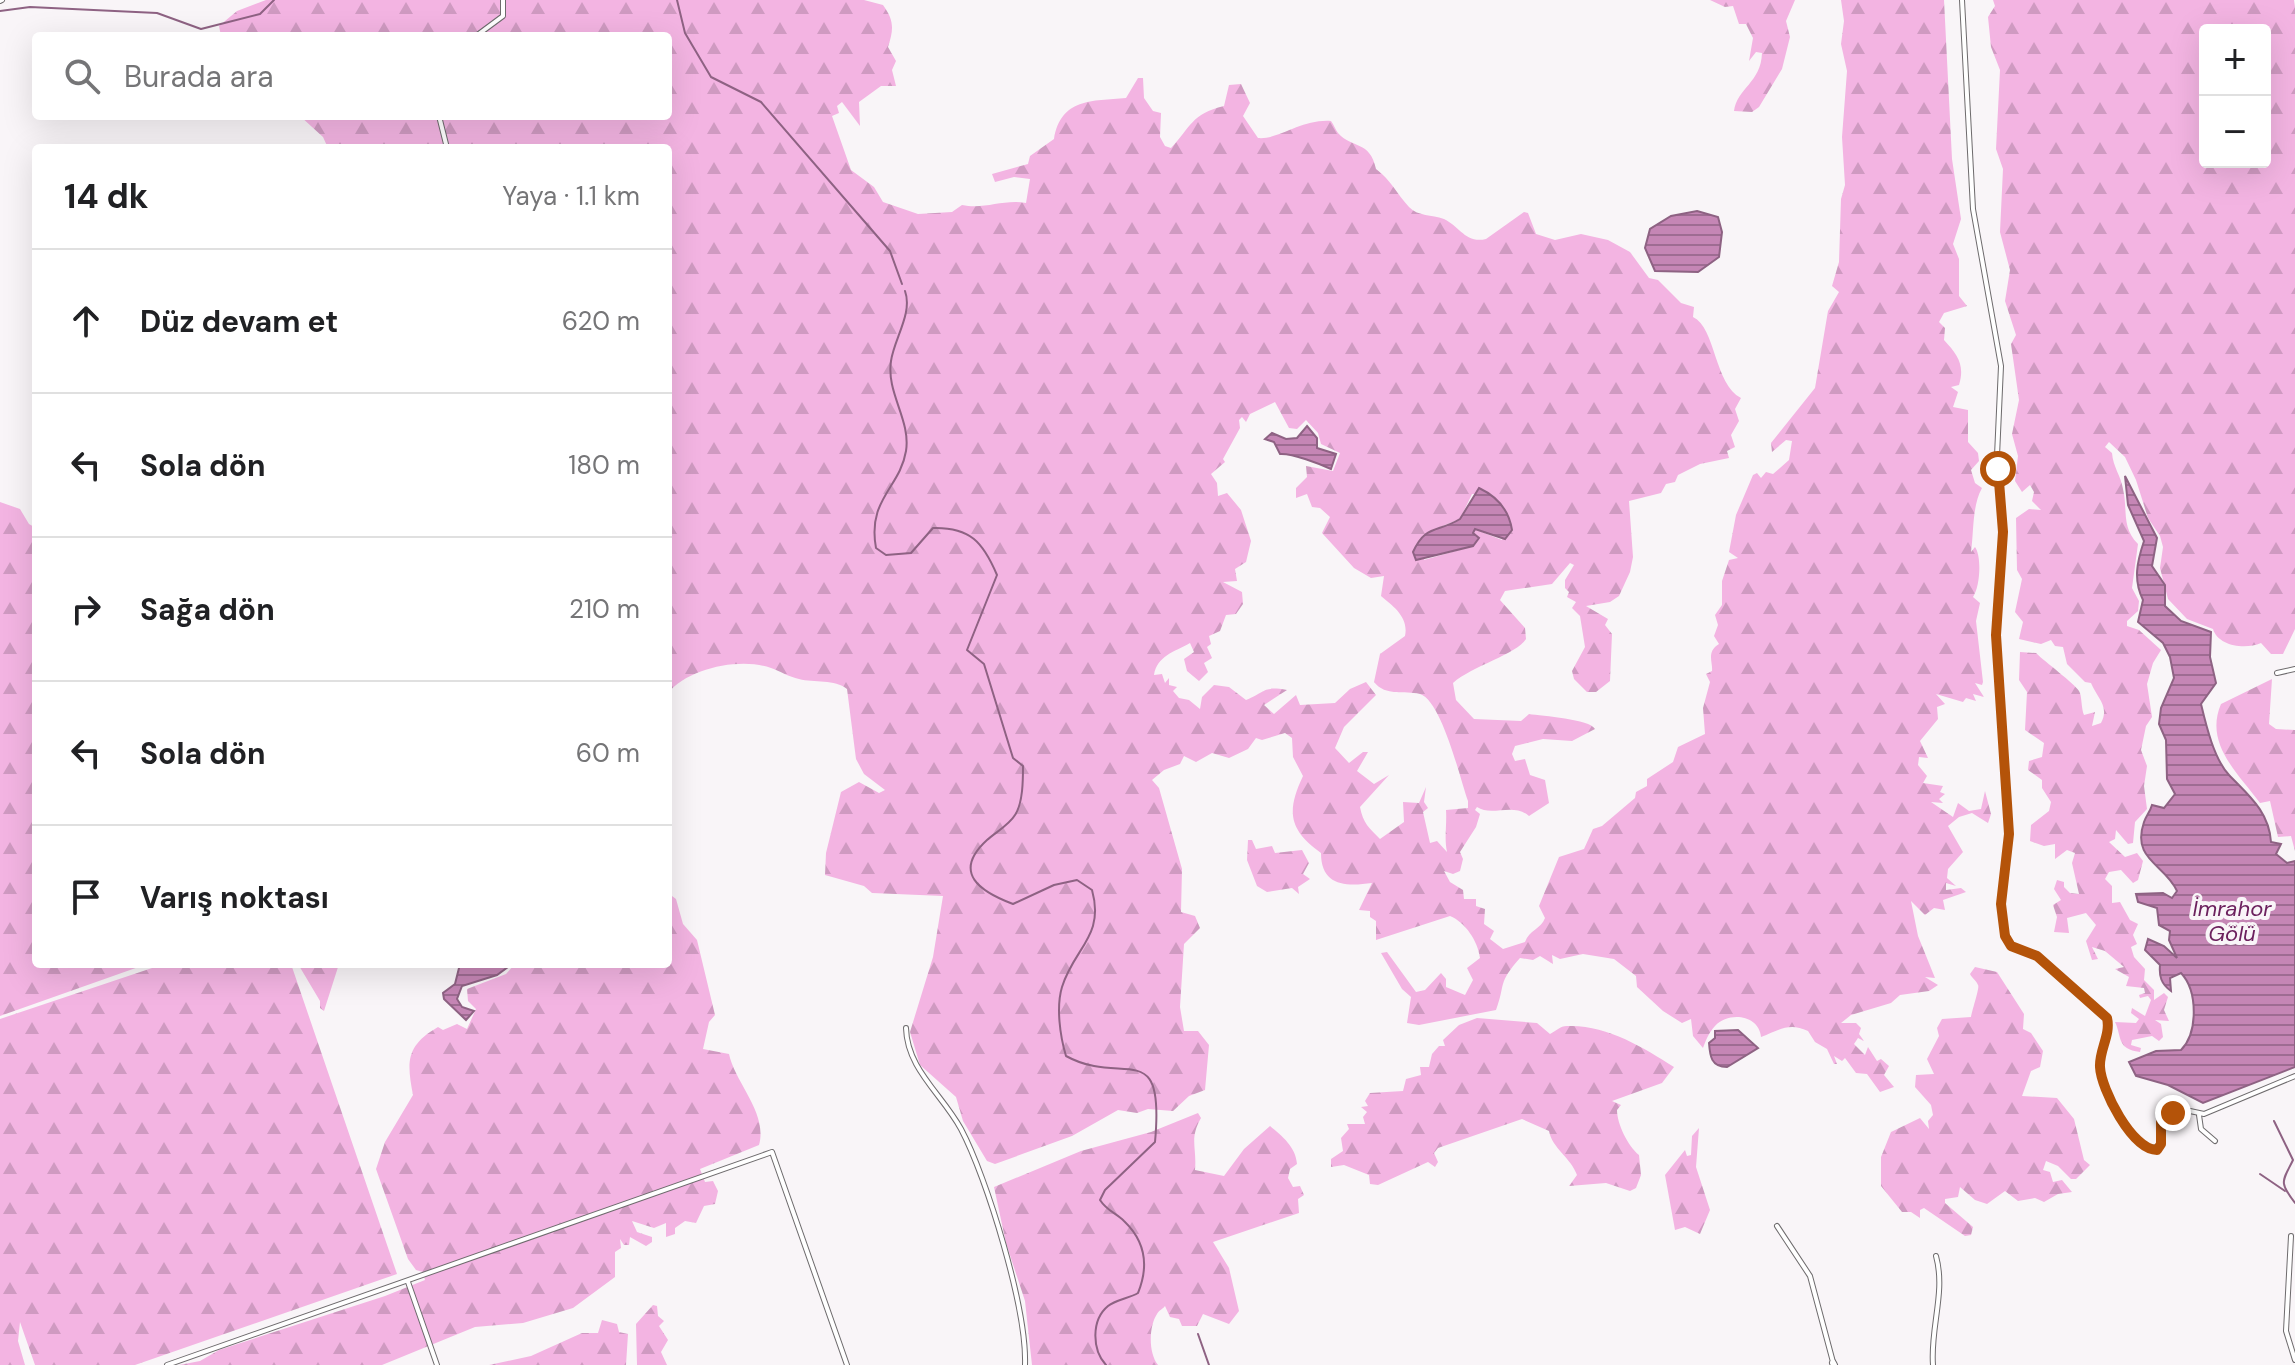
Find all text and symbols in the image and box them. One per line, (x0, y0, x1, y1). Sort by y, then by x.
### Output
map controls (2199, 24, 2271, 168)
button: + (2199, 24, 2271, 96)
search box (32, 32, 672, 120)
icon: search (60, 54, 104, 98)
text: Burada ara (124, 57, 274, 96)
button: − (2199, 96, 2271, 168)
text: 14 dk (64, 174, 148, 219)
text: Yaya · 1.1 km (502, 179, 640, 213)
icon: ahead (64, 299, 108, 343)
text: Düz devam et (140, 302, 338, 341)
text: 620 m (562, 304, 640, 338)
icon: left (64, 443, 108, 487)
text: Sola dön (140, 446, 266, 485)
text: 180 m (568, 448, 640, 482)
route start (1980, 451, 2016, 487)
icon: right (64, 587, 108, 631)
text: Sağa dön (140, 590, 275, 629)
text: 210 m (569, 592, 640, 626)
icon: left (64, 731, 108, 775)
text: Sola dön (140, 734, 266, 773)
text: 60 m (576, 736, 640, 770)
icon: arrive (64, 875, 108, 919)
text: Varış noktası (140, 878, 329, 917)
water label: İmrahor Gölü (2193, 894, 2272, 948)
route end (2155, 1095, 2191, 1131)

